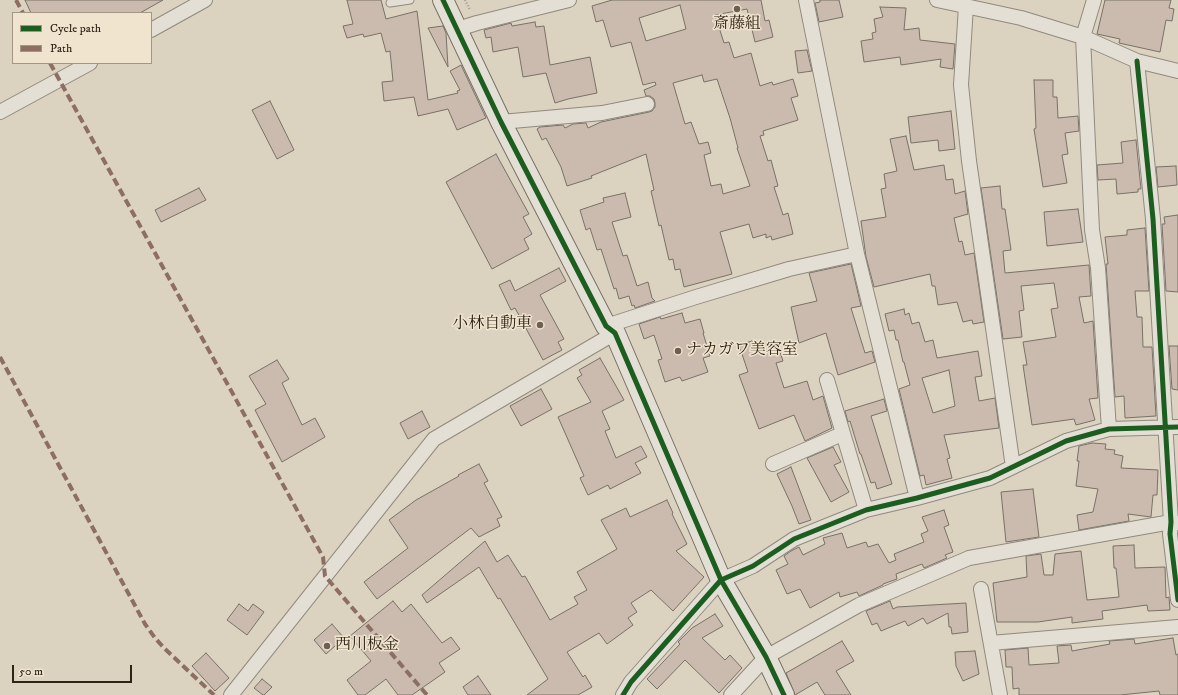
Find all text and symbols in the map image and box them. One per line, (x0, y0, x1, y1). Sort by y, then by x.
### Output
marker: 斎藤組 (732, 4, 742, 14)
legend (12, 12, 152, 64)
place label: 斎藤組 (713, 15, 761, 35)
text: Cycle path (50, 21, 101, 36)
text: Path (50, 41, 72, 56)
place label: 小林自動車 (452, 315, 532, 335)
marker: 小林自動車 (535, 320, 545, 330)
place label: ナカガワ美容室 (686, 341, 798, 361)
marker: ナカガワ美容室 (673, 346, 683, 356)
place label: 西川板金 (335, 636, 399, 656)
marker: 西川板金 (322, 641, 332, 651)
scale bar (14, 657, 134, 683)
text: 50 m (19, 664, 43, 679)

